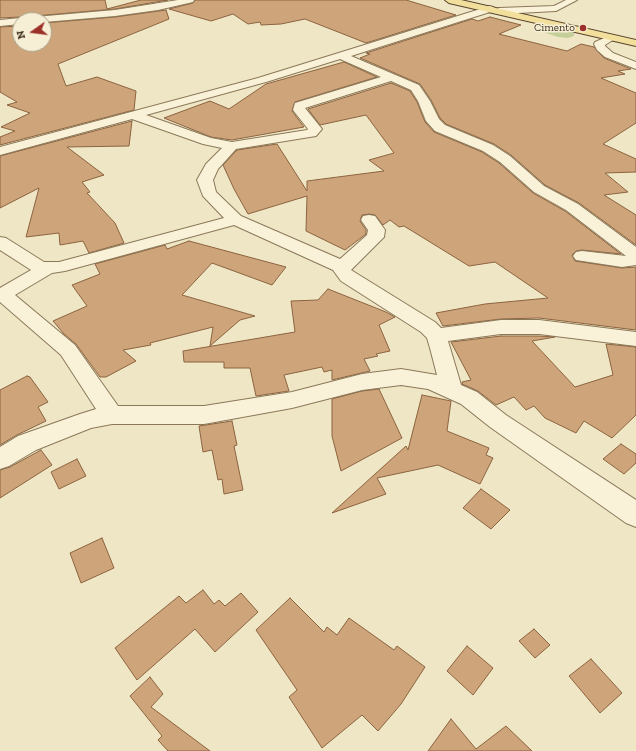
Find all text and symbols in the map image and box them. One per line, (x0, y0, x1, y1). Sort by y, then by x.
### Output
north arrow (12, 12, 52, 52)
place label: Cimento (534, 21, 575, 35)
marker: Cimento (578, 23, 588, 33)
text: N (14, 29, 28, 40)

